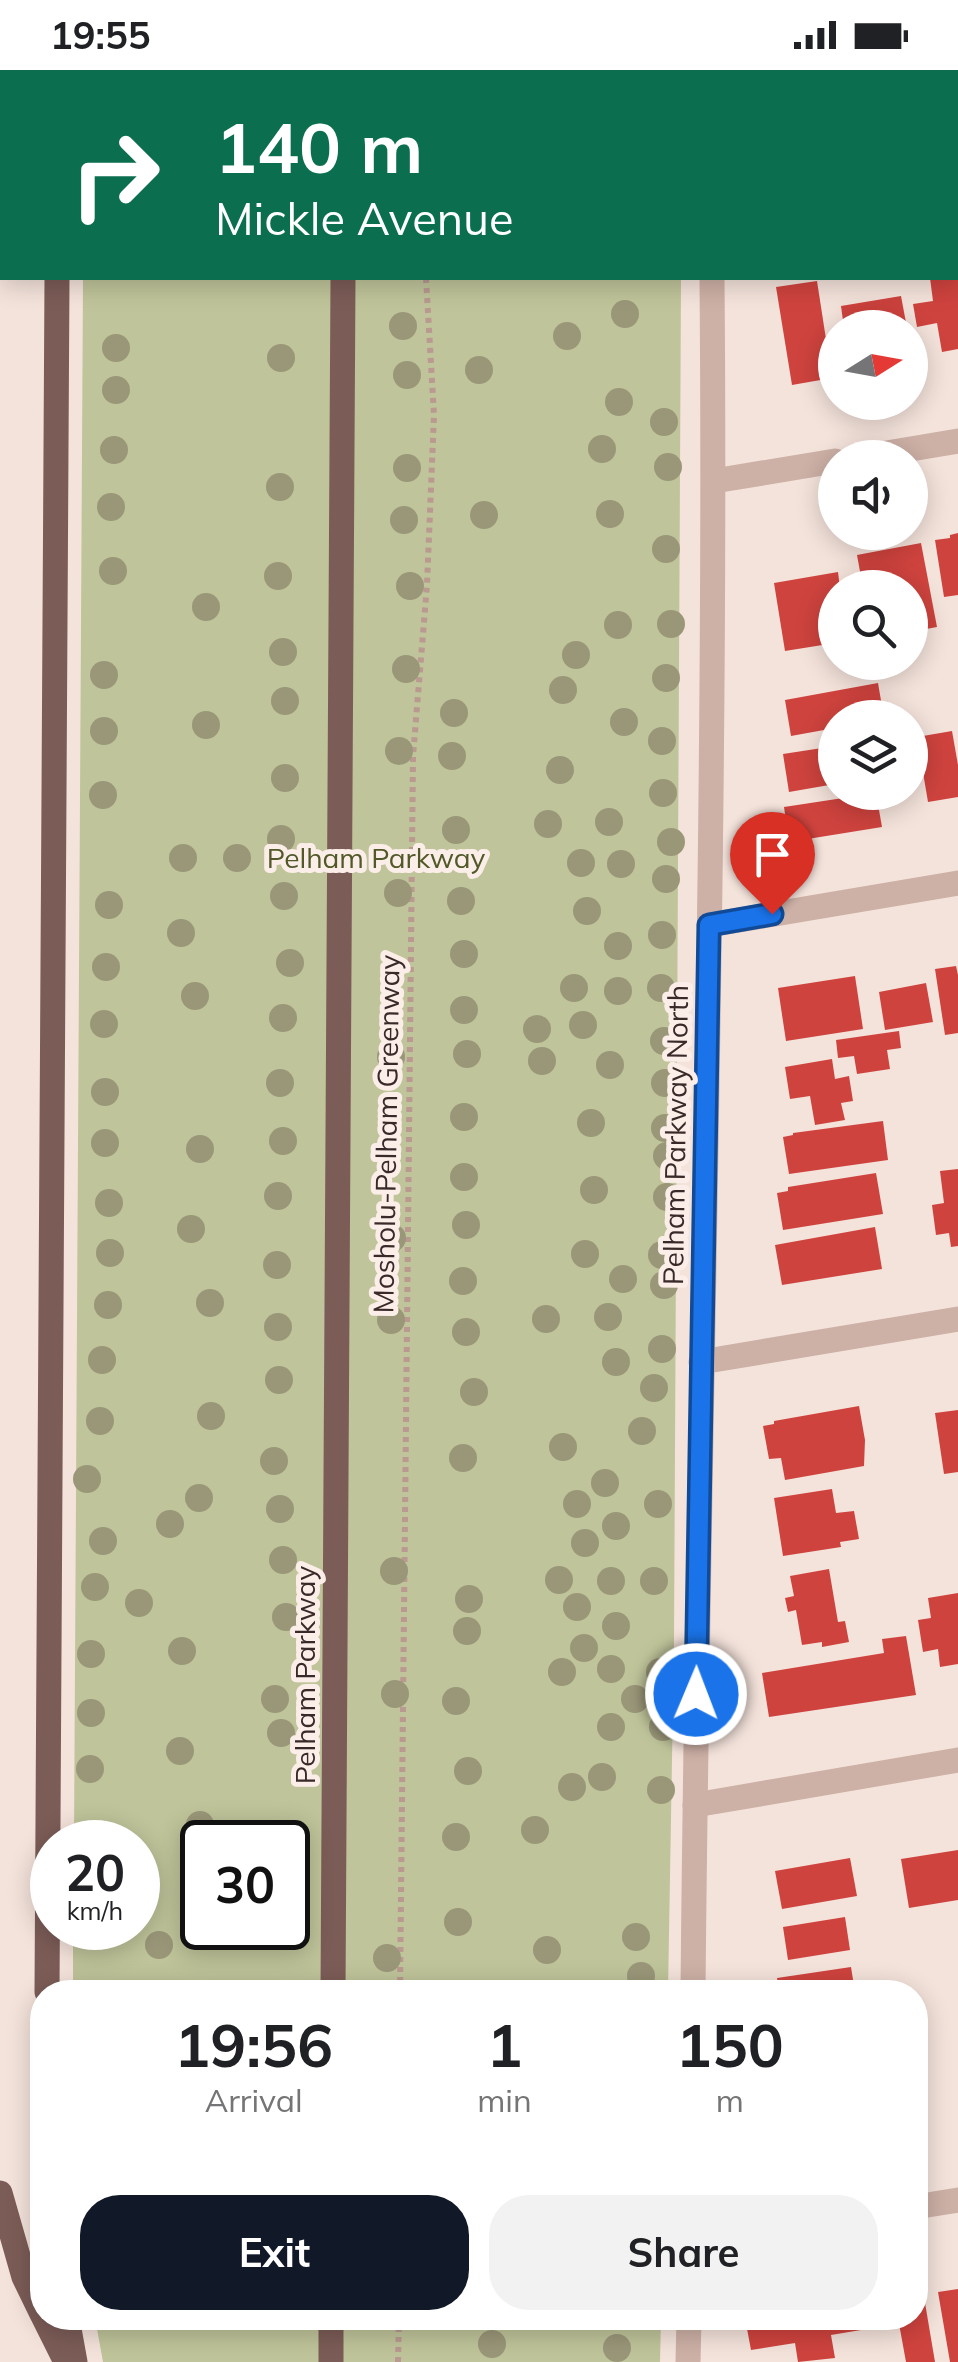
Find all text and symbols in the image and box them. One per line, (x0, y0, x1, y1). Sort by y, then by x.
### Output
text: 19:55 (50, 11, 151, 59)
text: 140 m (215, 103, 423, 191)
icon: right (50, 110, 180, 240)
text: Mickle Avenue (215, 190, 513, 246)
north arrow (818, 310, 928, 420)
map controls (818, 310, 928, 810)
button: sound (818, 440, 928, 550)
button: search (818, 570, 928, 680)
button: layers (818, 700, 928, 810)
pin (730, 812, 815, 915)
icon: arrive (745, 827, 800, 882)
park label: Pelham Parkway (267, 840, 485, 875)
street label: Mosholu-Pelham Greenway (365, 954, 407, 1314)
street label: Pelham Parkway North (655, 985, 695, 1285)
street label: Pelham Parkway (287, 1566, 322, 1784)
position arrow (644, 1642, 748, 1746)
speed limit sign: 30 (180, 1820, 310, 1950)
text: 20 (65, 1841, 125, 1904)
text: km/h (67, 1895, 123, 1926)
text: 19:56 (174, 2007, 333, 2082)
text: 1 (486, 2007, 522, 2082)
text: 150 (676, 2007, 784, 2082)
text: Arrival (205, 2080, 303, 2120)
text: min (477, 2080, 532, 2120)
text: m (716, 2080, 744, 2120)
button: Exit (80, 2195, 469, 2310)
button: Share (489, 2195, 878, 2310)

